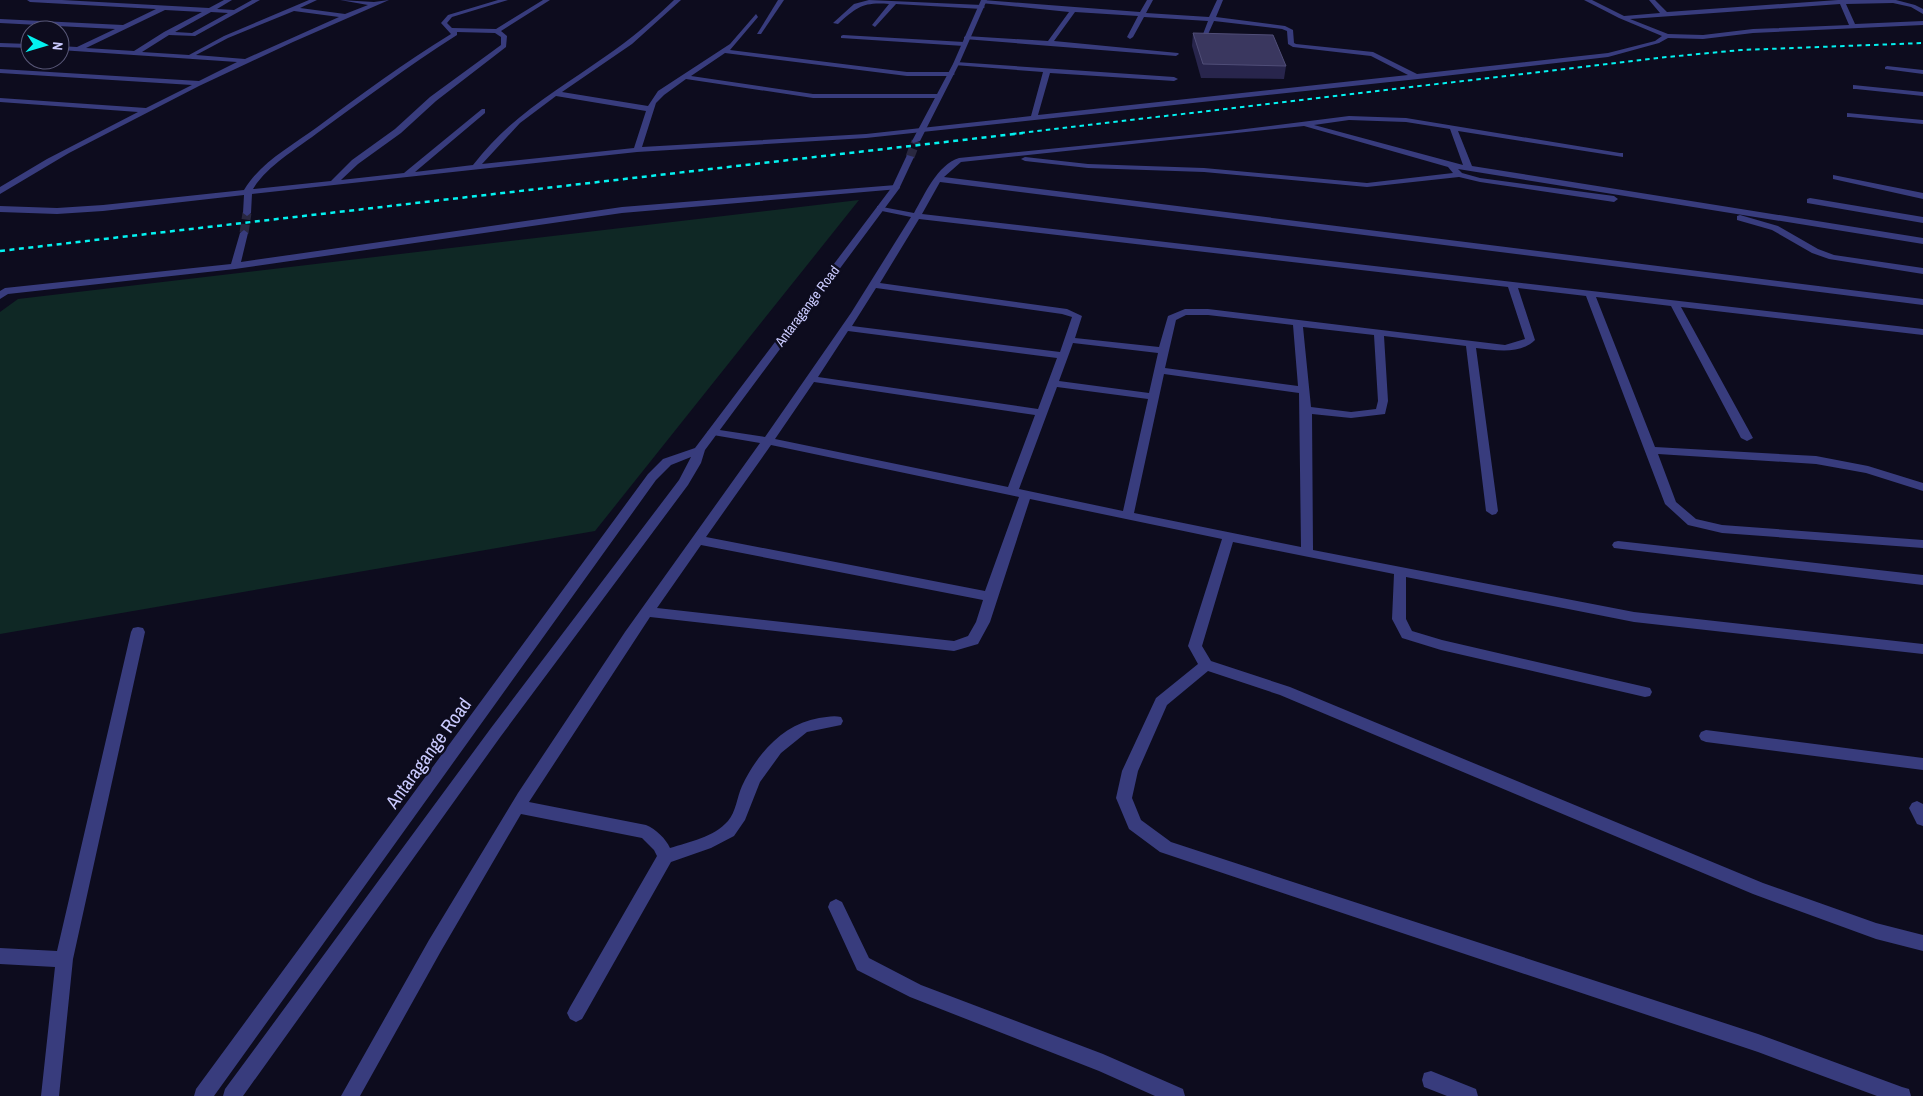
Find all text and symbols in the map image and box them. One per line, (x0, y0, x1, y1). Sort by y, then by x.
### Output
north arrow (20, 20, 70, 70)
text: N (49, 41, 67, 51)
street label: Antaragange Road (770, 262, 843, 351)
street label: Antaragange Road (378, 692, 477, 814)

